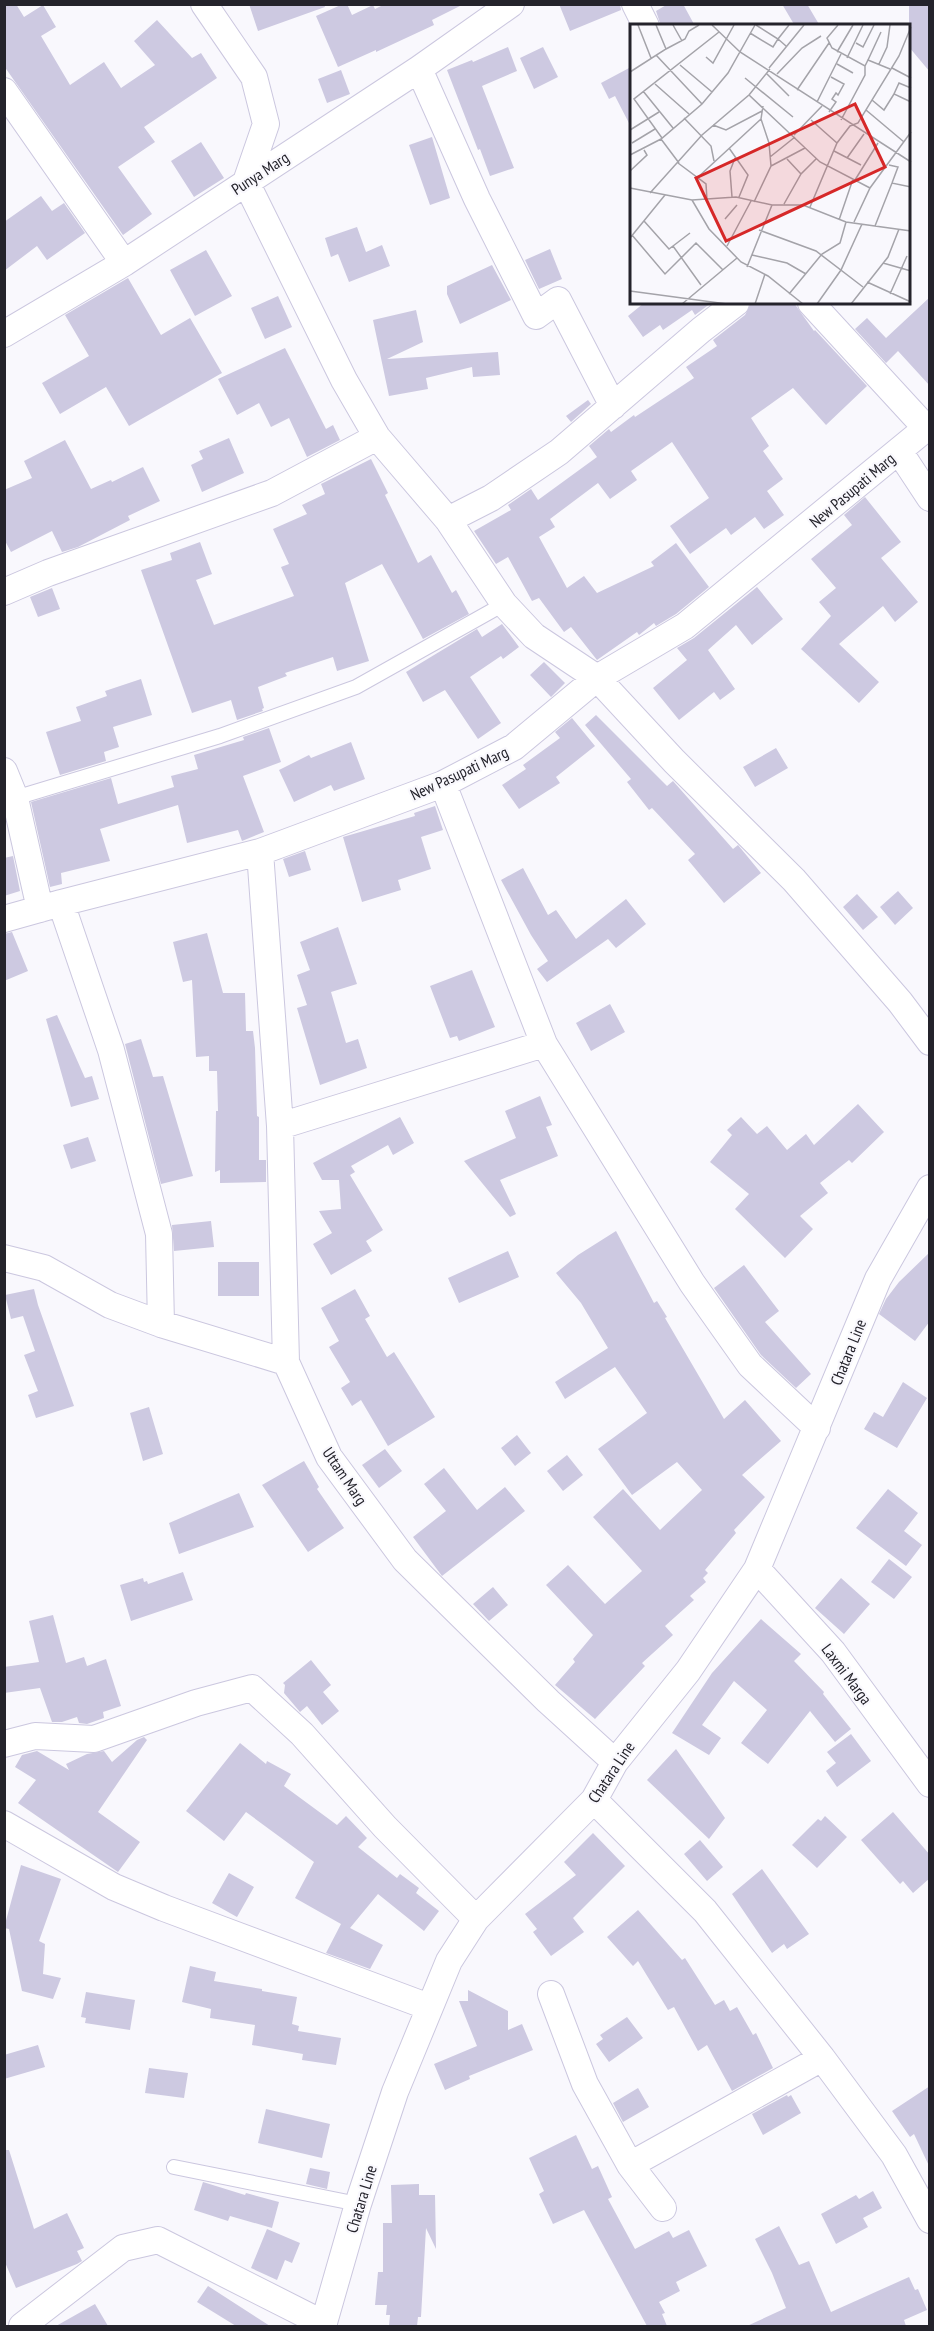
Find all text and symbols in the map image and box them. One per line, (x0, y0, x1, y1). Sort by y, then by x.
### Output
inset map (630, 24, 910, 304)
street label: Punya Marg (228, 147, 292, 199)
street label: New Pasupati Marg (805, 448, 899, 532)
street label: New Pasupati Marg (407, 742, 511, 804)
street label: Chatara Line (826, 1316, 870, 1388)
street label: Uttam Marg (318, 1443, 372, 1509)
street label: Laxmi Marga (818, 1640, 876, 1708)
street label: Chatara Line (583, 1738, 639, 1806)
street label: Chatara Line (341, 2163, 381, 2235)

